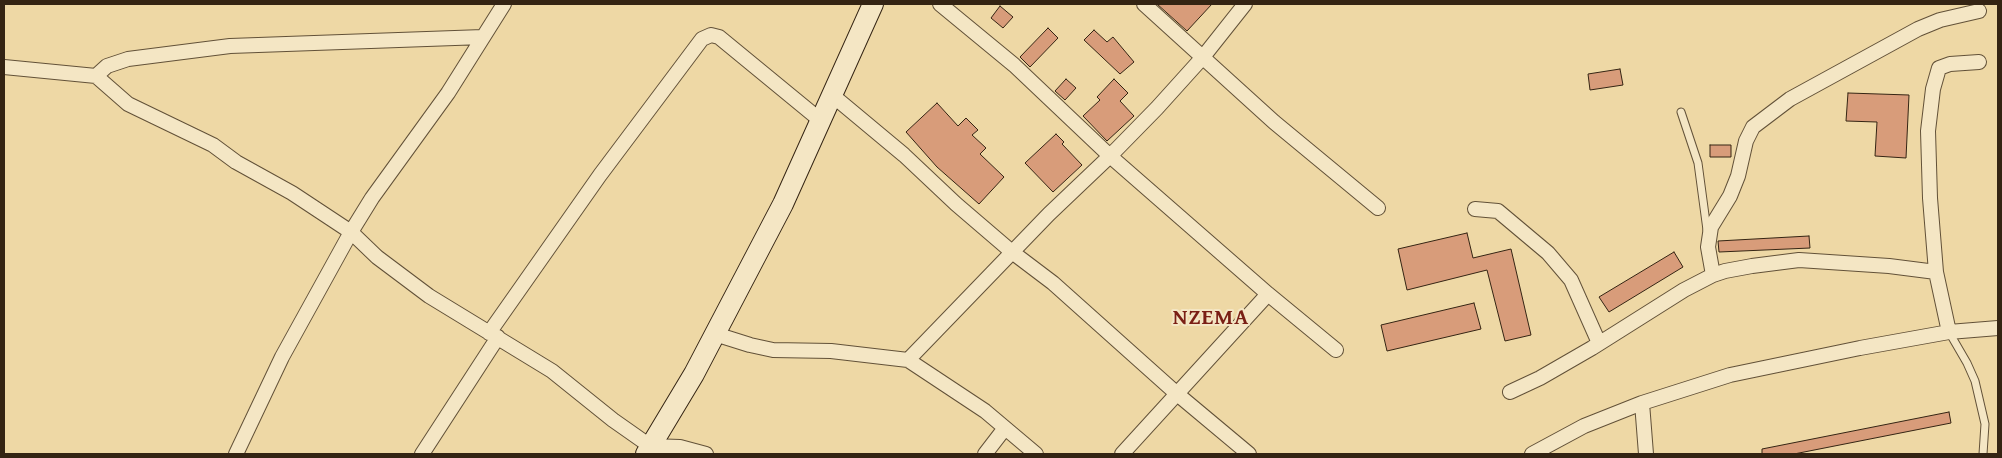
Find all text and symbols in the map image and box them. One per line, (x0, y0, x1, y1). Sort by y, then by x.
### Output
district label: NZEMA (1172, 305, 1250, 331)

